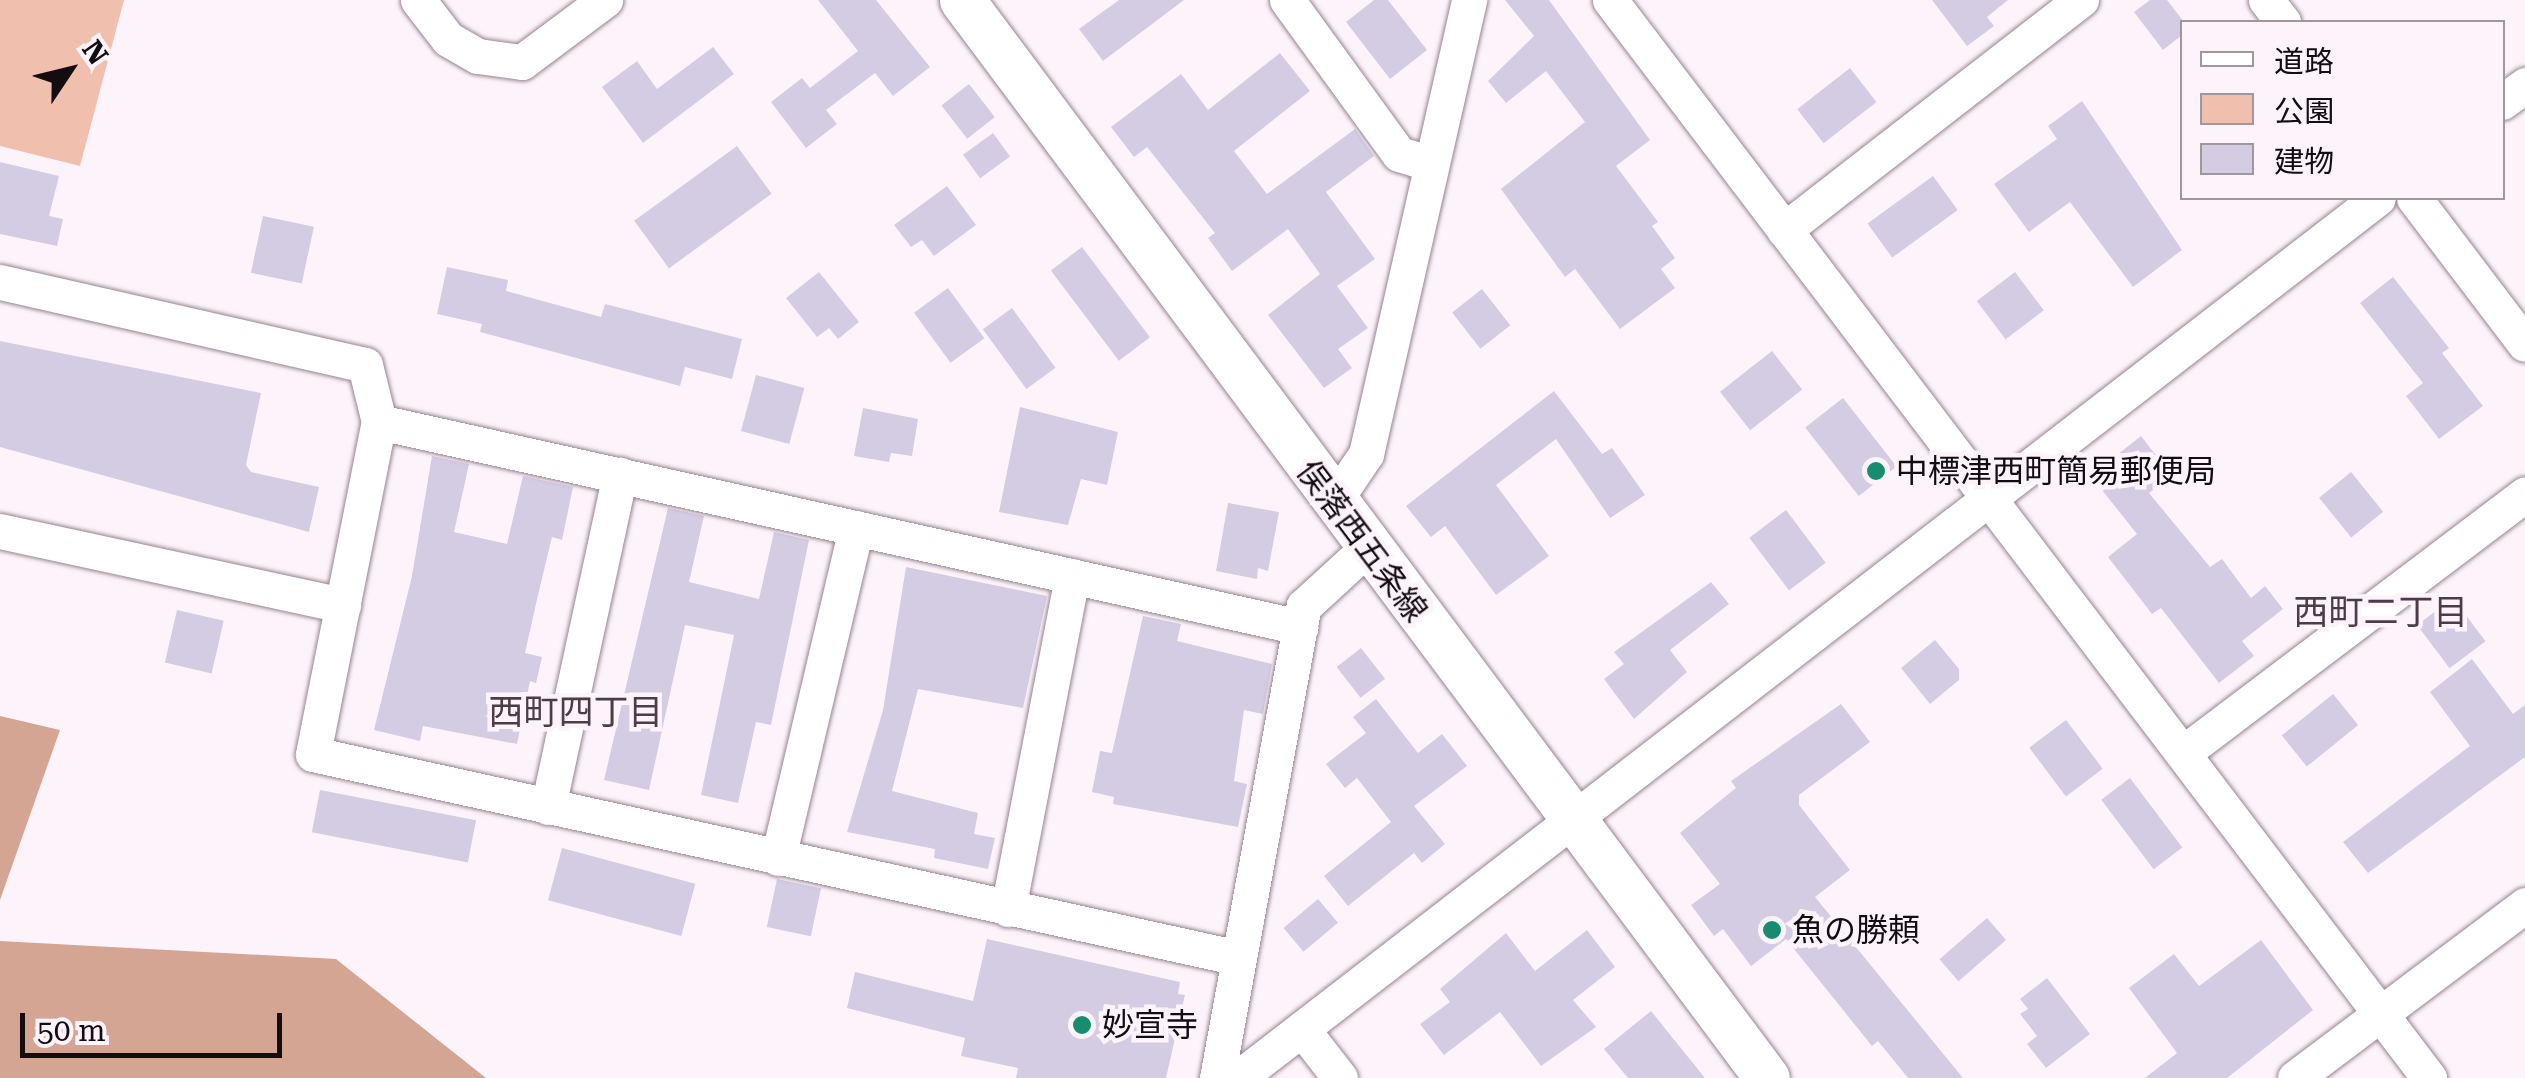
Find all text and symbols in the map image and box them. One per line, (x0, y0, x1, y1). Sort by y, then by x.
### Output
north arrow (20, 20, 120, 120)
legend (2180, 20, 2505, 200)
text: N (75, 34, 115, 71)
text: 道路 (2274, 44, 2334, 79)
text: 公園 (2274, 94, 2334, 129)
text: 建物 (2274, 144, 2334, 179)
place label: 中標津西町簡易郵便局 (1896, 452, 2216, 490)
street label: 俣落西五条線 (1289, 453, 1435, 629)
marker: 中標津西町簡易郵便局 (1865, 460, 1887, 482)
district label: 西町二丁目 (2294, 592, 2468, 634)
district label: 西町四丁目 (489, 692, 663, 734)
place label: 魚の勝頼 (1792, 911, 1920, 949)
marker: 魚の勝頼 (1761, 919, 1783, 941)
scale bar (25, 993, 288, 1055)
place label: 妙宣寺 (1102, 1006, 1198, 1044)
text: 50 m (37, 1013, 106, 1048)
marker: 妙宣寺 (1071, 1014, 1093, 1036)

